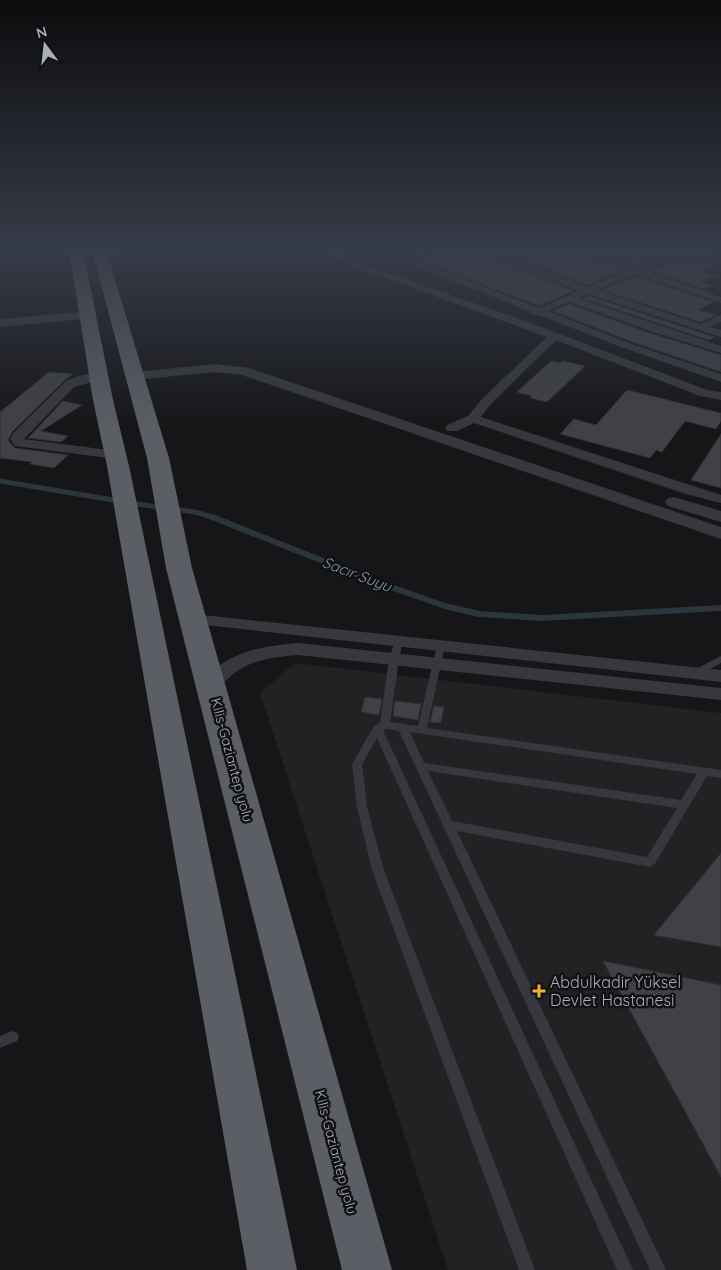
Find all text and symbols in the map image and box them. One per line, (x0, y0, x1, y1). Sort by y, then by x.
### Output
north arrow (20, 20, 70, 70)
text: N (34, 22, 49, 42)
water label: Sacır Suyu (320, 552, 396, 596)
street label: Kilis-Gaziantep yolu (207, 696, 257, 824)
place label: Abdulkadir Yüksel Devlet Hastanesi (550, 972, 681, 1010)
marker: Abdulkadir Yüksel Devlet Hastanesi (532, 984, 546, 998)
street label: Kilis-Gaziantep yolu (311, 1088, 361, 1216)

